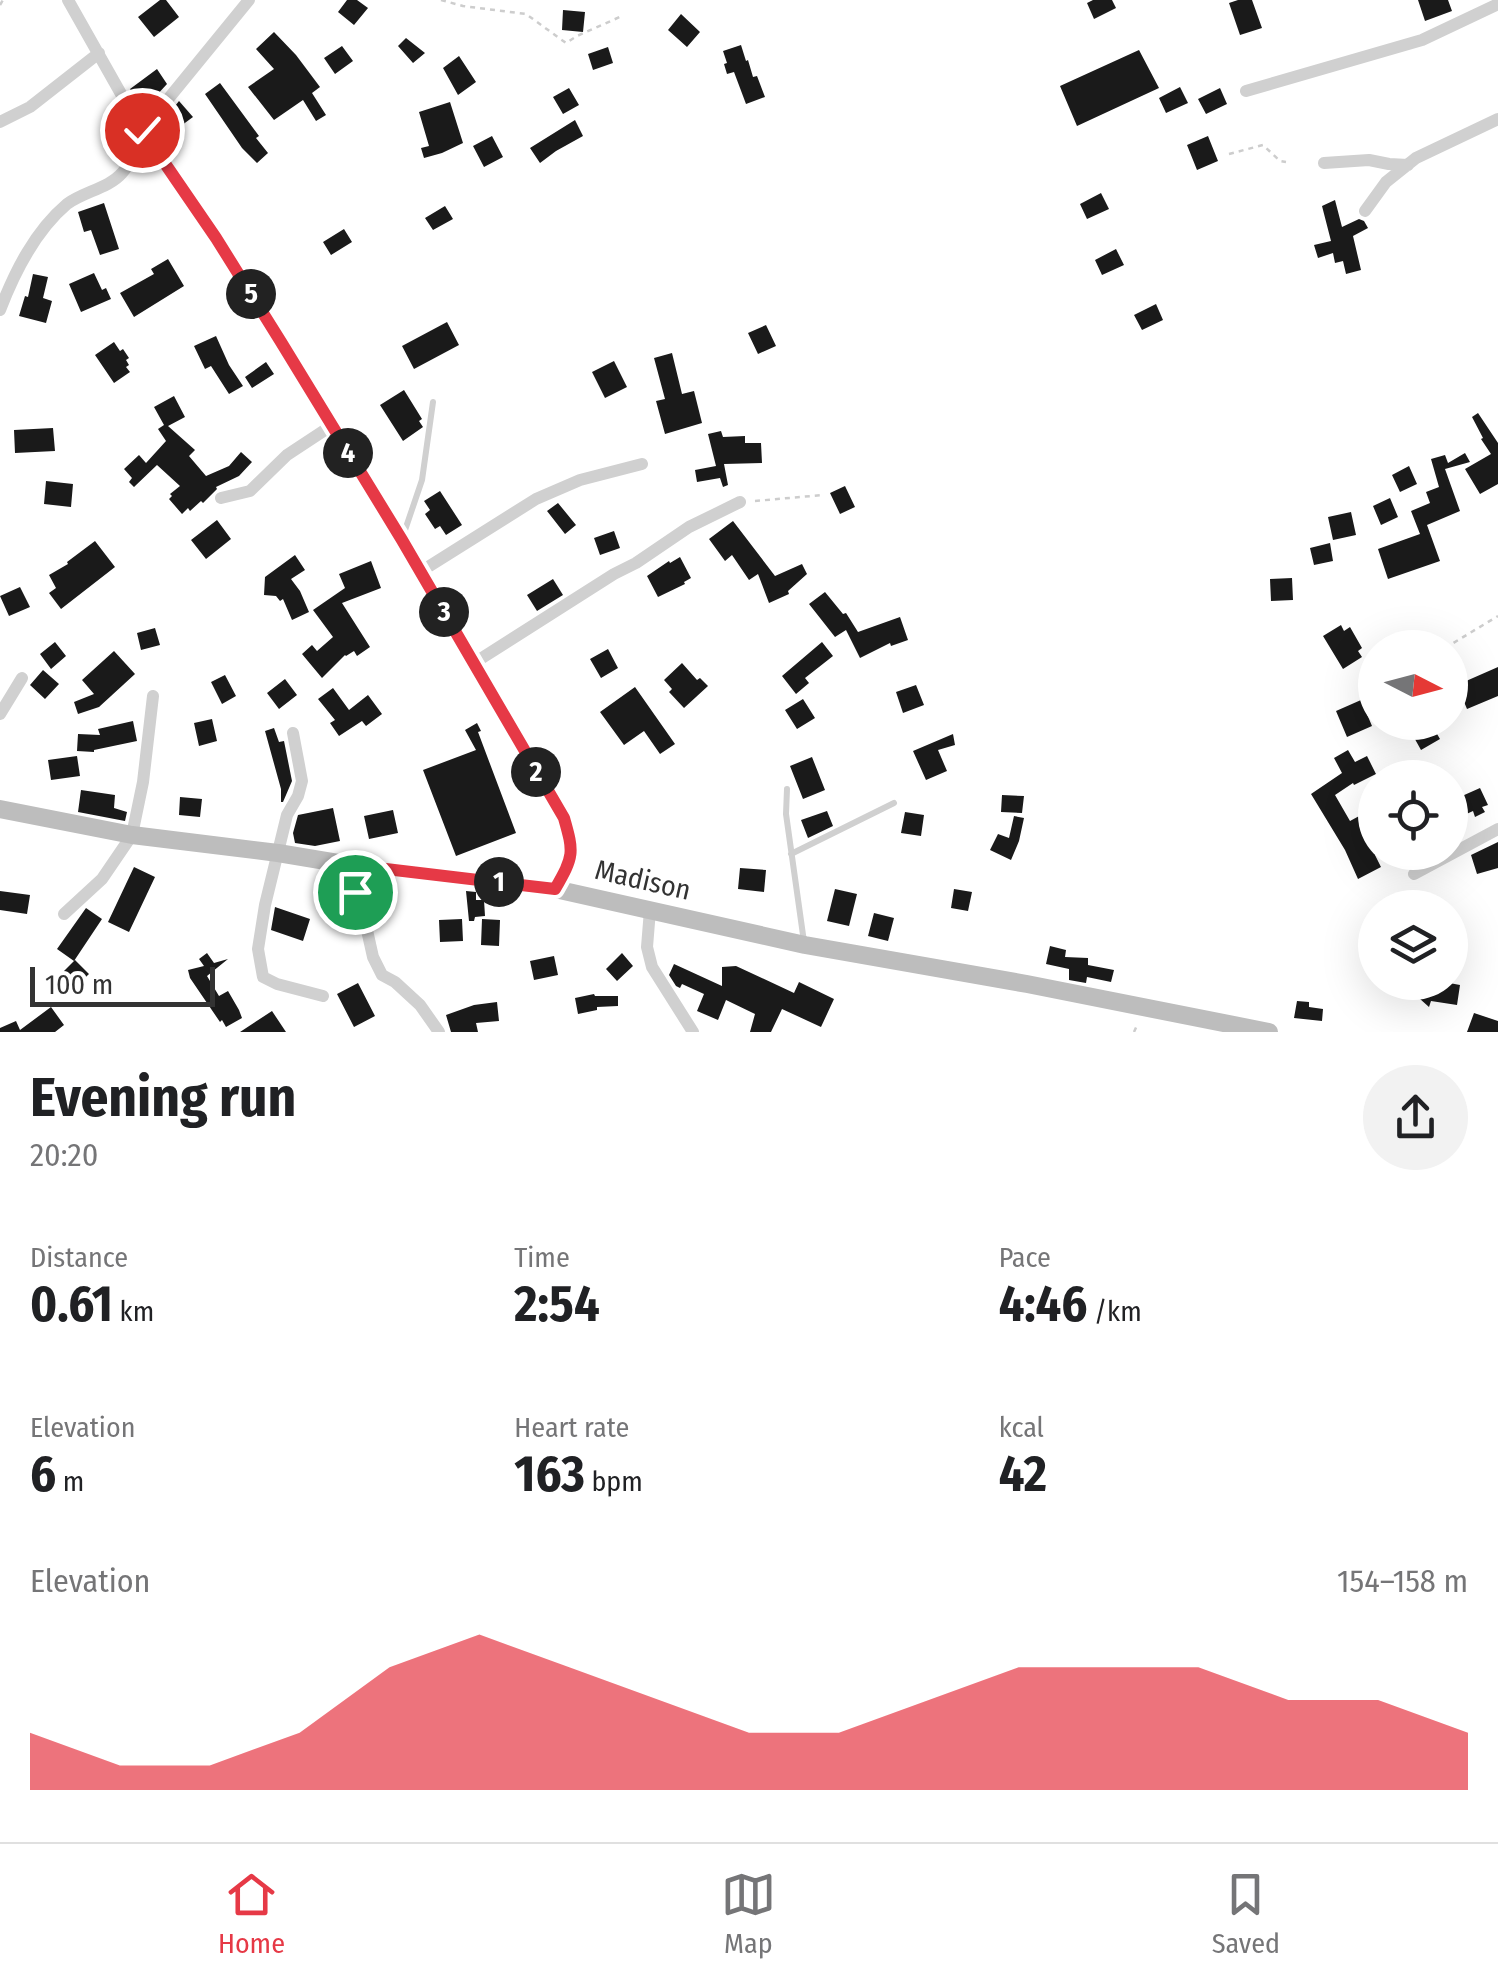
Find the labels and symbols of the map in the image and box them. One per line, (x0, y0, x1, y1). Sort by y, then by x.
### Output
pin (100, 88, 185, 173)
pin: 5 (226, 269, 276, 319)
pin: 4 (323, 428, 373, 478)
pin: 3 (419, 587, 469, 637)
north arrow (1358, 630, 1468, 740)
pin: 2 (511, 747, 561, 797)
pin (313, 850, 398, 935)
street label: Madison (592, 853, 694, 907)
pin: 1 (474, 857, 524, 907)
scale bar (30, 962, 215, 1006)

